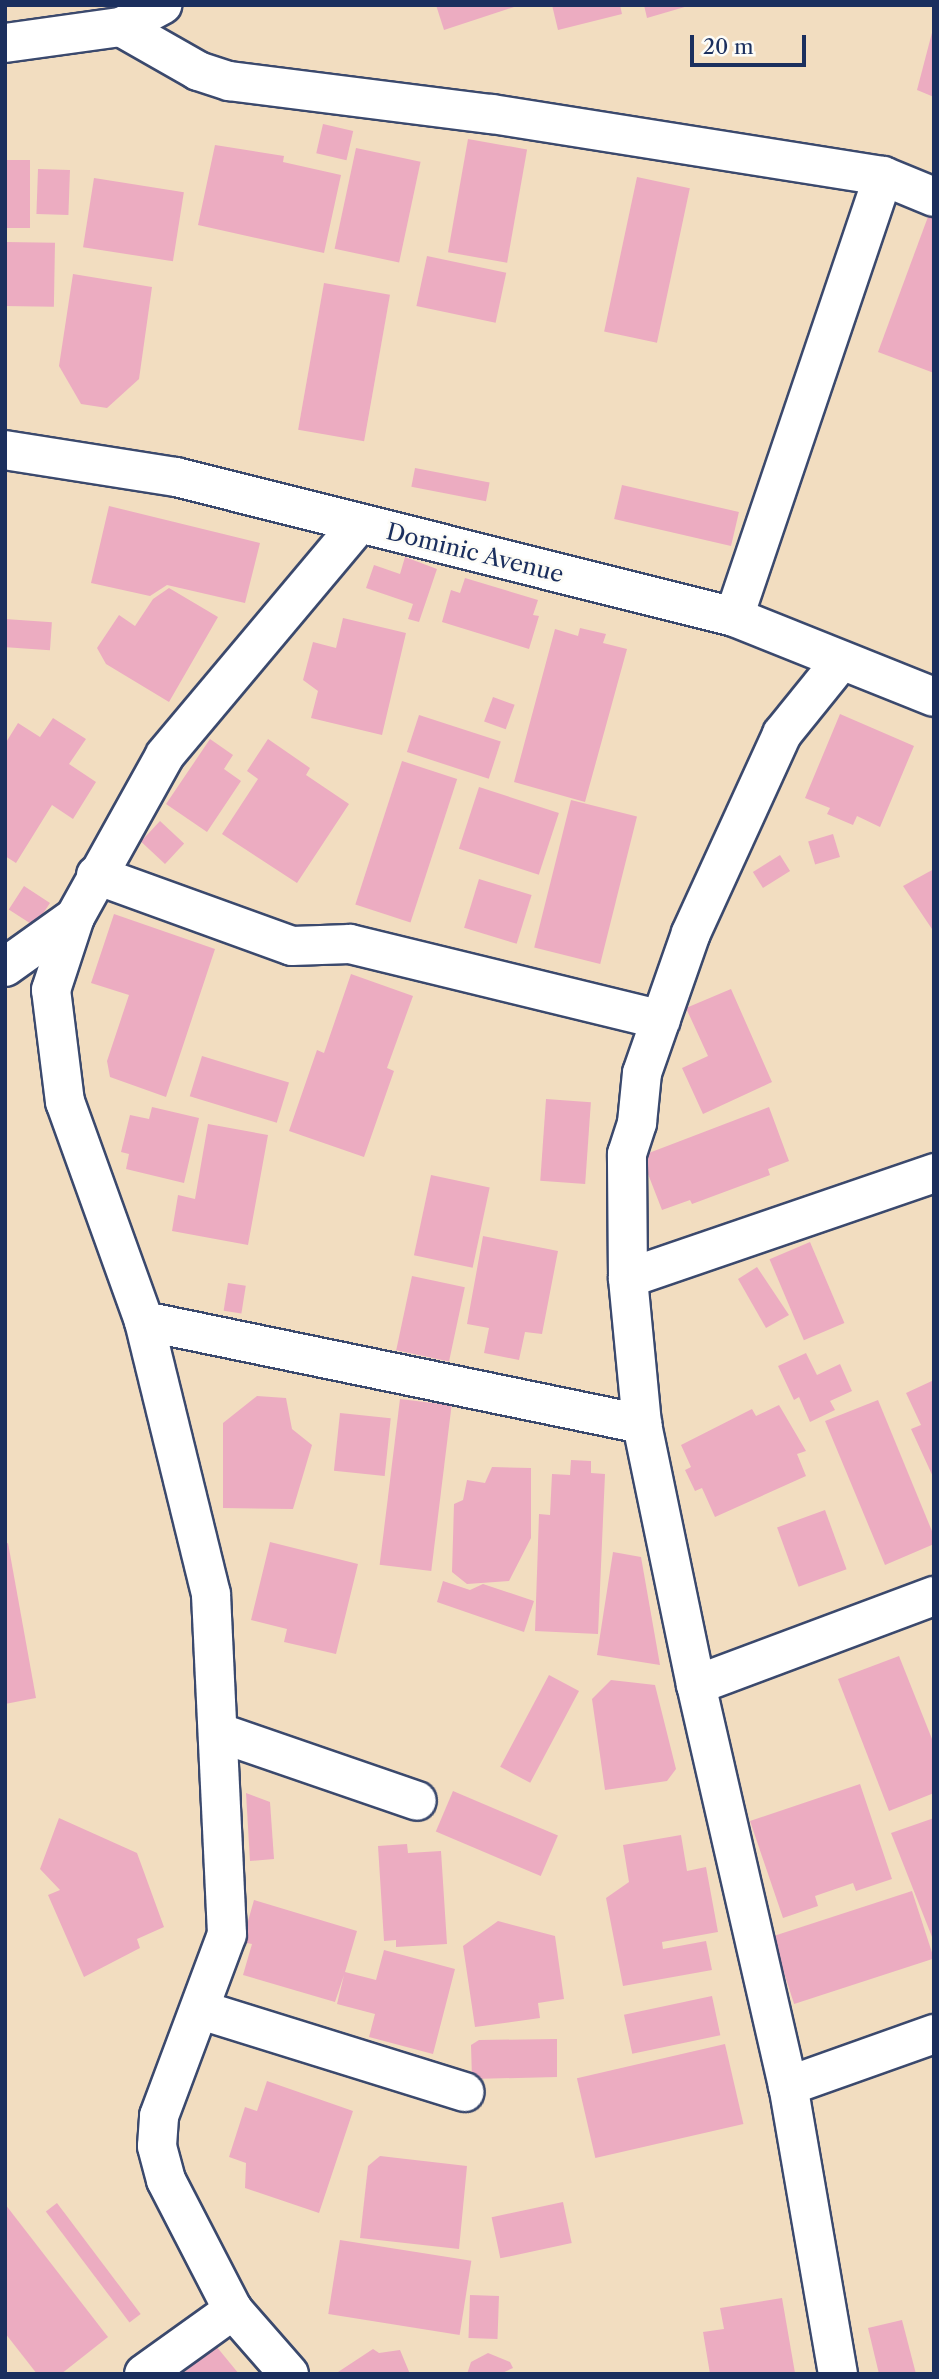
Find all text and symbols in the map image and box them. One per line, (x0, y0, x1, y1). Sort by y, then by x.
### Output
scale bar (694, 21, 810, 65)
text: 20 m (703, 34, 754, 59)
street label: Dominic Avenue (383, 518, 567, 588)

